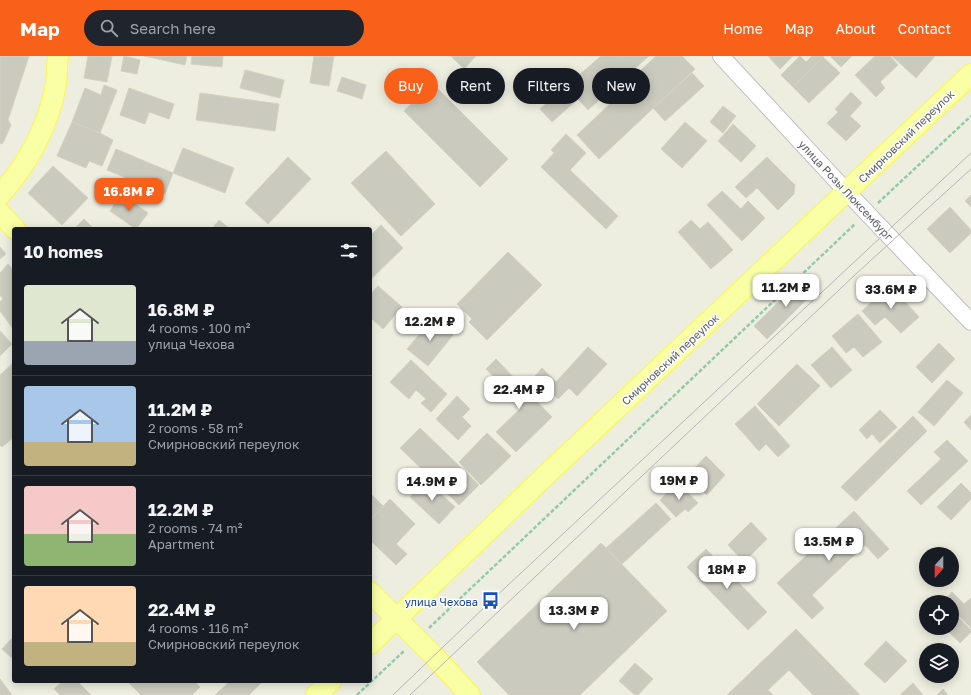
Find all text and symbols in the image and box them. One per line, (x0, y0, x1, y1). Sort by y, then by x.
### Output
search box (84, 10, 364, 46)
text: Map (20, 17, 60, 40)
icon: search (98, 17, 120, 39)
text: Search here (130, 19, 216, 37)
text: Home (723, 20, 763, 37)
text: Map (785, 20, 813, 37)
text: About (835, 20, 876, 37)
text: Contact (898, 20, 951, 37)
chip: Buy (384, 68, 438, 104)
chip: Rent (446, 68, 505, 104)
chip: Filters (513, 68, 584, 104)
chip: New (592, 68, 650, 104)
street label: Смирновский переулок (855, 86, 957, 185)
street label: улица Розы Люксембург (796, 137, 896, 243)
pin: 16.8M ₽ (92, 178, 166, 212)
text: 16.8M ₽ (103, 183, 155, 199)
icon: filters (338, 240, 360, 262)
text: 10 homes (24, 241, 103, 262)
pin: 11.2M ₽ (749, 274, 823, 308)
pin: 33.6M ₽ (854, 276, 928, 310)
text: 11.2M ₽ (761, 279, 811, 295)
text: 33.6M ₽ (865, 281, 917, 297)
text: 16.8M ₽ (148, 299, 215, 320)
icon: home (56, 301, 104, 349)
pin: 12.2M ₽ (393, 308, 467, 342)
street label: Смирновский переулок (619, 310, 722, 407)
text: 12.2M ₽ (405, 313, 455, 329)
text: 4 rooms · 100 m² (148, 320, 250, 336)
text: улица Чехова (148, 336, 235, 352)
pin: 22.4M ₽ (482, 376, 556, 410)
text: 22.4M ₽ (493, 381, 545, 397)
text: 11.2M ₽ (148, 399, 212, 420)
icon: home (56, 402, 104, 450)
text: 2 rooms · 58 m² (148, 420, 243, 436)
text: Смирновский переулок (148, 436, 299, 452)
pin: 19M ₽ (651, 467, 707, 501)
pin: 14.9M ₽ (395, 468, 469, 502)
text: 19M ₽ (660, 472, 698, 488)
text: 14.9M ₽ (407, 473, 457, 489)
text: 12.2M ₽ (148, 499, 214, 520)
icon: home (56, 502, 104, 550)
text: 2 rooms · 74 m² (148, 520, 242, 536)
pin: 13.5M ₽ (792, 528, 866, 562)
text: 13.5M ₽ (804, 533, 854, 549)
text: Apartment (148, 536, 215, 552)
north arrow (919, 547, 959, 587)
map controls (919, 547, 959, 683)
pin: 18M ₽ (699, 556, 755, 590)
text: 18M ₽ (708, 561, 746, 577)
bus stop icon: улица Чехова (481, 591, 501, 611)
place label: улица Чехова (405, 595, 478, 608)
button: locate (919, 595, 959, 635)
pin: 13.3M ₽ (537, 597, 611, 631)
text: 22.4M ₽ (148, 599, 216, 620)
icon: home (56, 602, 104, 650)
text: 13.3M ₽ (549, 602, 599, 618)
text: 4 rooms · 116 m² (148, 620, 248, 636)
text: Смирновский переулок (148, 636, 299, 652)
button: layers (919, 643, 959, 683)

